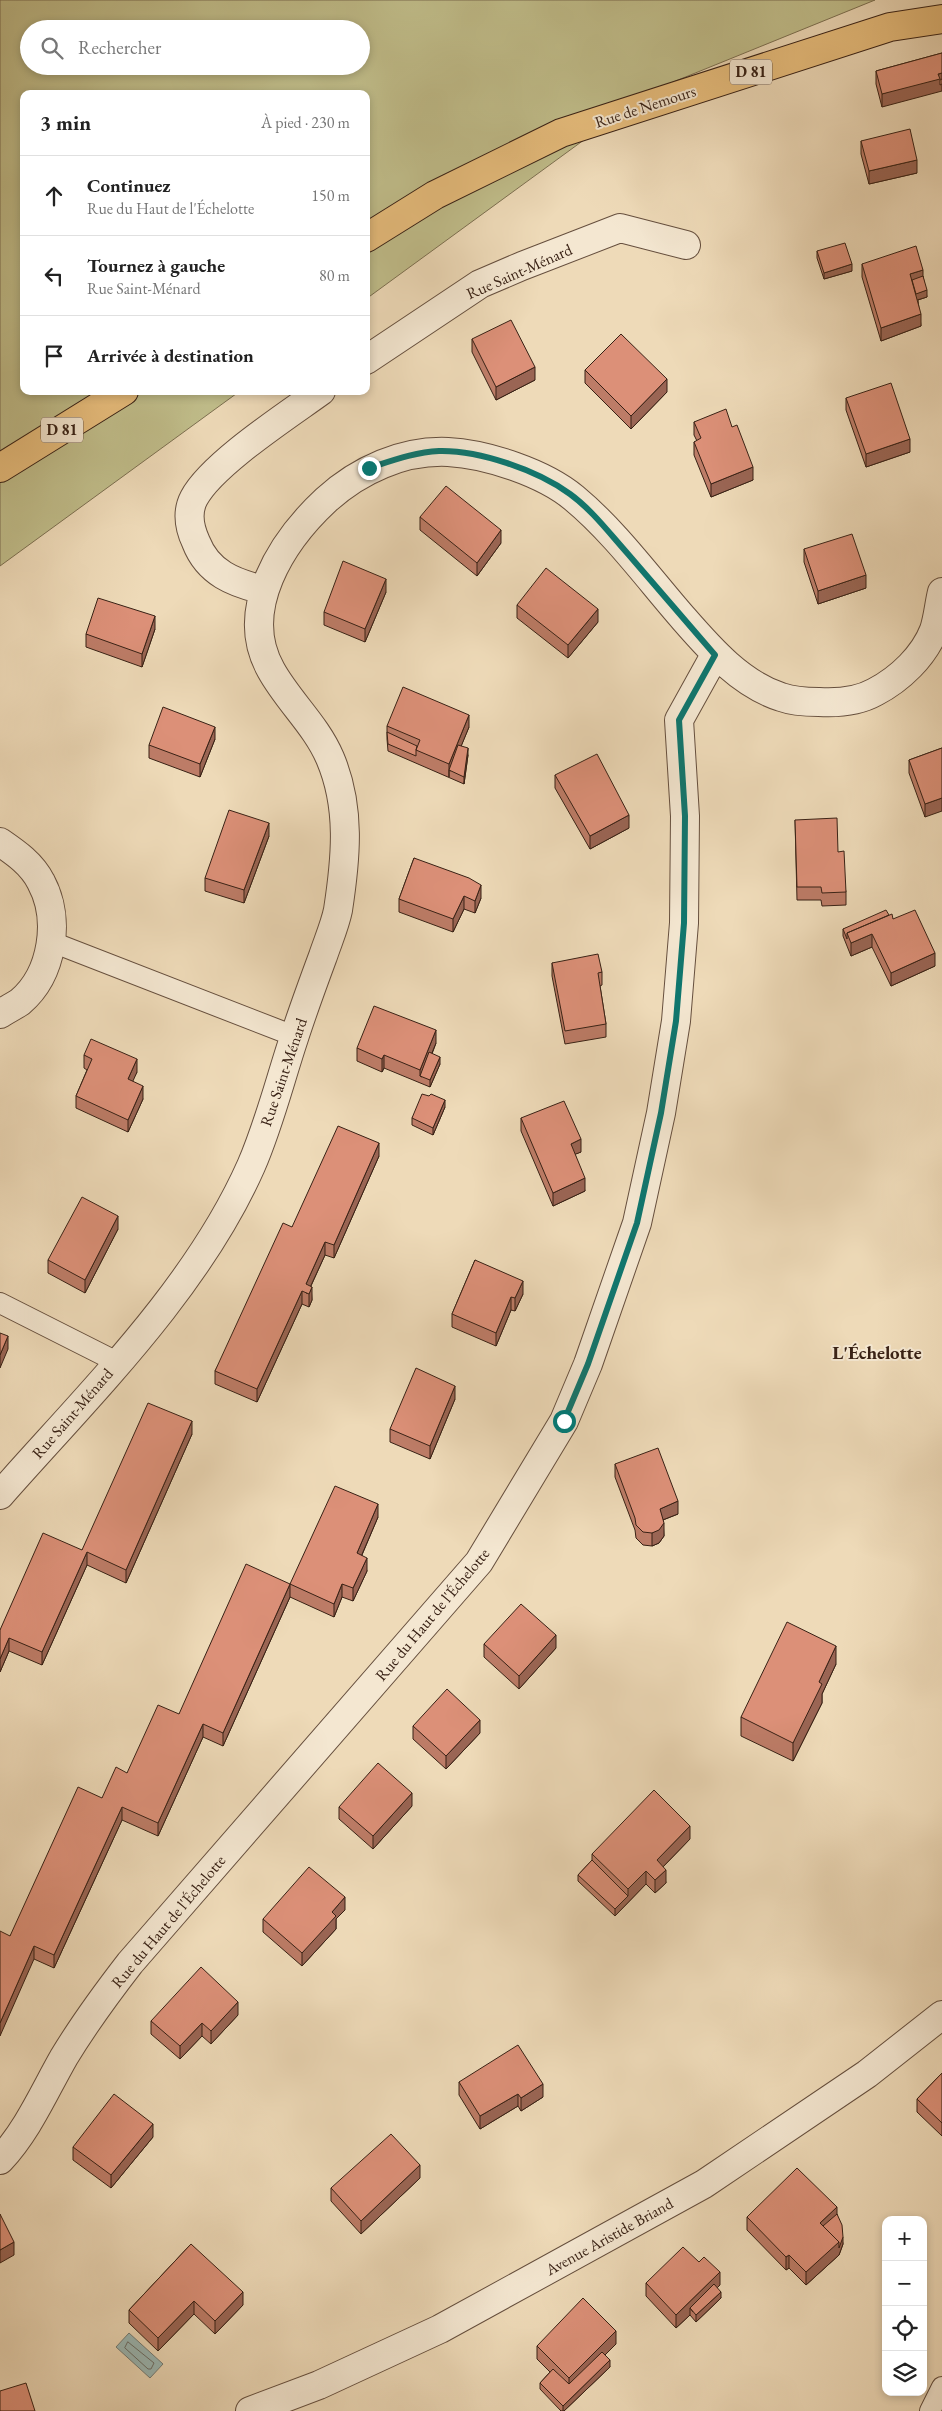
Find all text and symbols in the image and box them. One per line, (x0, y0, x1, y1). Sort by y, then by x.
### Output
search box (20, 20, 370, 75)
icon: search (38, 34, 66, 62)
text: Rechercher (78, 35, 161, 60)
road number: D 81 (730, 60, 772, 84)
street label: Rue de Nemours (592, 80, 698, 133)
text: 3 min (40, 109, 91, 136)
text: À pied · 230 m (261, 112, 350, 133)
text: Continuez (87, 173, 171, 198)
icon: ahead (40, 182, 68, 210)
text: 150 m (311, 185, 350, 206)
text: Rue du Haut de l'Échelotte (87, 198, 254, 219)
street label: Rue Saint-Ménard (463, 238, 576, 304)
text: Tournez à gauche (87, 253, 225, 278)
icon: left (40, 262, 68, 290)
text: 80 m (319, 265, 350, 286)
text: Rue Saint-Ménard (87, 278, 201, 299)
icon: arrive (40, 342, 68, 370)
text: Arrivée à destination (87, 343, 254, 368)
road number: D 81 (41, 418, 83, 442)
route end (358, 457, 381, 480)
street label: Rue Saint-Ménard (255, 1014, 312, 1129)
district label: L'Échelotte (832, 1340, 922, 1365)
street label: Rue Saint-Ménard (27, 1363, 118, 1463)
route start (553, 1410, 576, 1433)
street label: Rue du Haut de l'Échelotte (371, 1544, 494, 1685)
street label: Rue du Haut de l'Échelotte (107, 1851, 230, 1992)
street label: Avenue Aristide Briand (541, 2192, 678, 2281)
map controls (882, 2216, 927, 2396)
button: + (882, 2216, 927, 2261)
button: − (882, 2261, 927, 2306)
button: locate (882, 2306, 927, 2351)
button: layers (882, 2351, 927, 2396)

